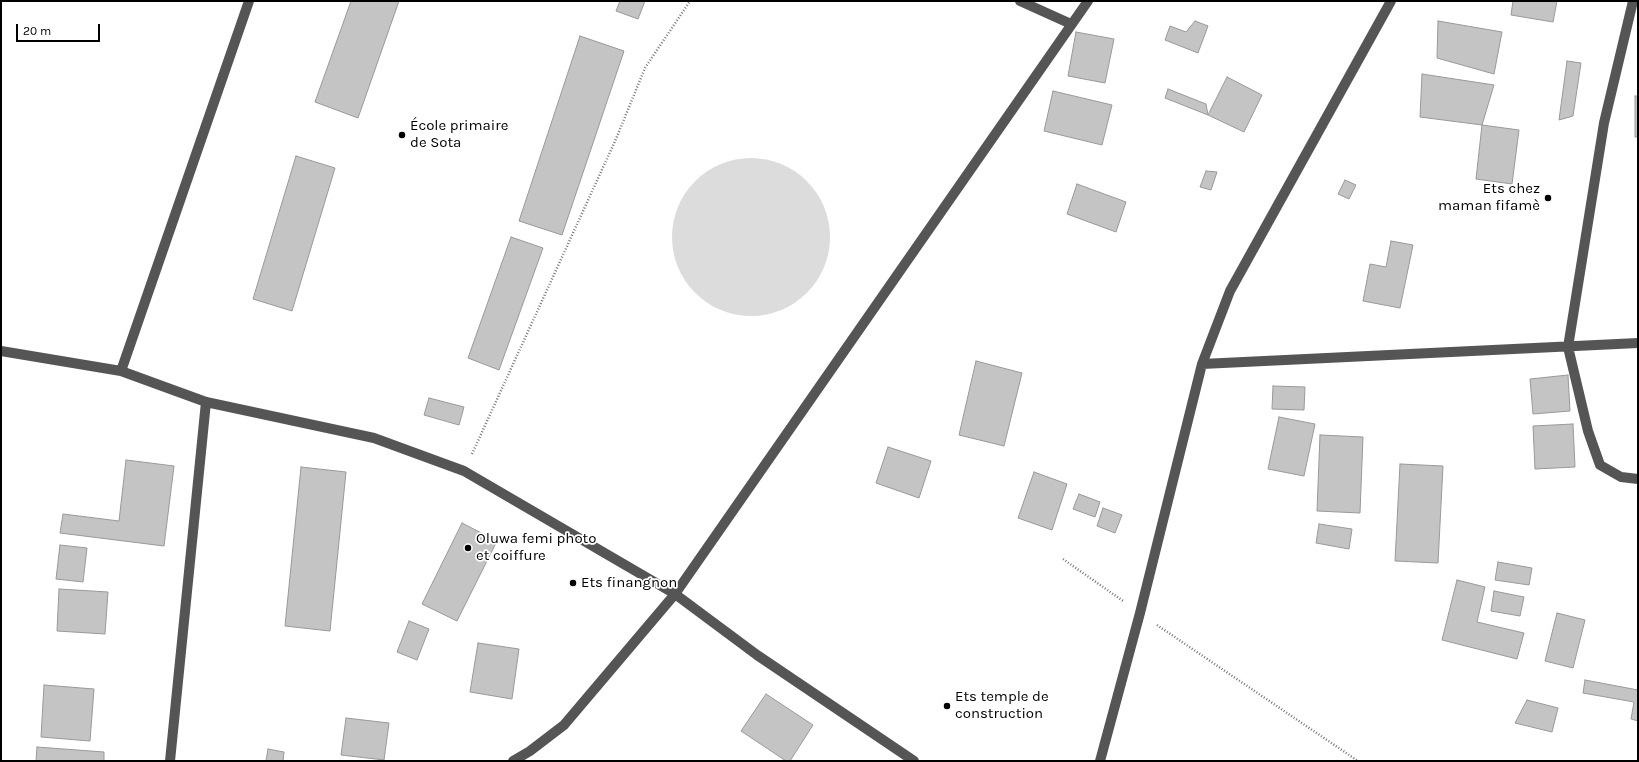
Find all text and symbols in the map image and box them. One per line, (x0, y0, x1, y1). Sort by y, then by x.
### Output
scale bar (18, 16, 102, 42)
text: 20 m (23, 24, 51, 38)
place label: École primaire de Sota (410, 117, 508, 152)
marker: École primaire de Sota (397, 130, 407, 140)
place label: Ets chez maman fifamè (1438, 180, 1540, 215)
marker: Ets chez maman fifamè (1543, 193, 1553, 203)
place label: Oluwa femi photo et coiffure (476, 530, 596, 565)
marker: Oluwa femi photo et coiffure (463, 543, 473, 553)
place label: Ets finangnon (581, 574, 677, 592)
marker: Ets finangnon (568, 578, 578, 588)
place label: Ets temple de construction (955, 688, 1049, 723)
marker: Ets temple de construction (942, 701, 952, 711)

